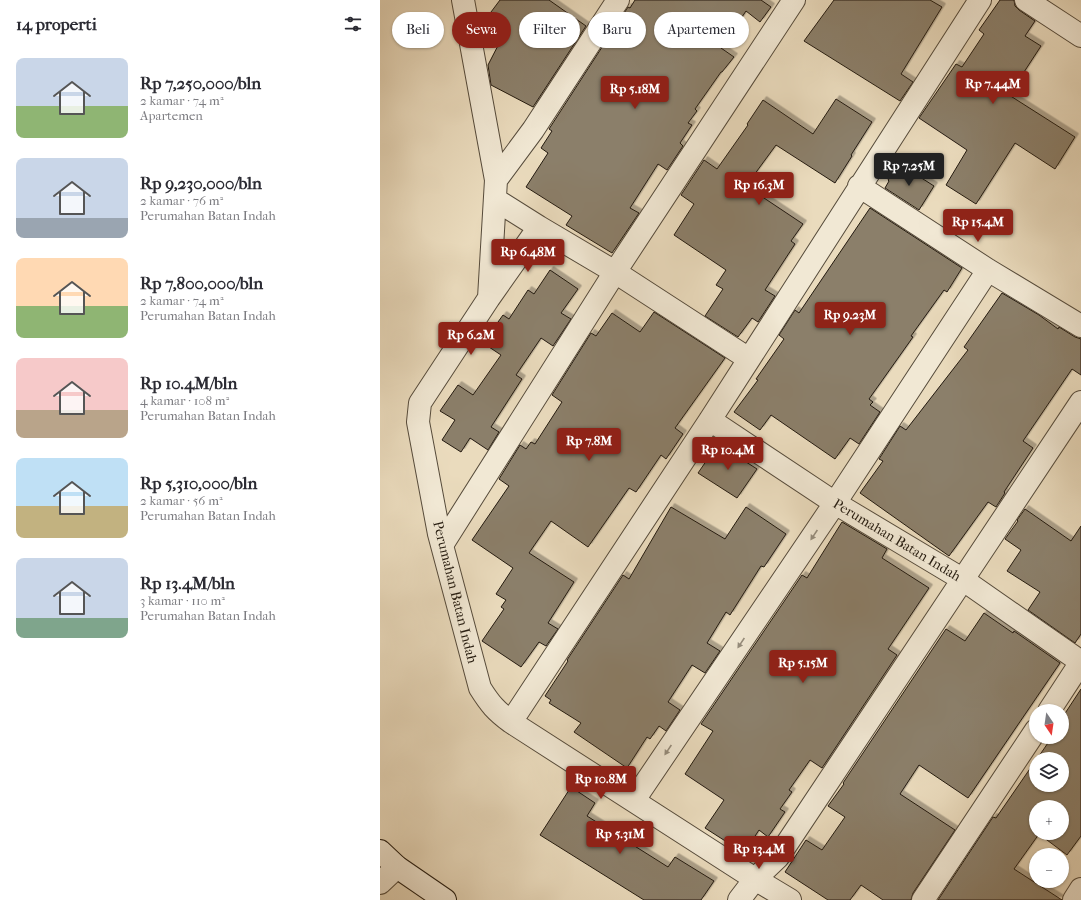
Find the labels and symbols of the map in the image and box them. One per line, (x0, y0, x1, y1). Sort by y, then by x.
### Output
pin: Rp 7.44M (952, 71, 1034, 105)
pin: Rp 5.18M (594, 76, 676, 110)
pin: Rp 7.25M (868, 153, 950, 187)
pin: Rp 16.3M (718, 172, 800, 206)
pin: Rp 15.4M (937, 209, 1019, 243)
pin: Rp 6.48M (487, 239, 569, 273)
pin: Rp 9.23M (809, 302, 891, 336)
pin: Rp 6.2M (434, 322, 508, 356)
pin: Rp 7.8M (552, 428, 626, 462)
pin: Rp 10.4M (687, 437, 769, 471)
street label: Perumahan Batan Indah (830, 495, 964, 585)
street label: Perumahan Batan Indah (429, 519, 481, 665)
one-way arrow (810, 530, 818, 540)
one-way arrow (737, 637, 745, 648)
pin: Rp 5.15M (762, 650, 844, 684)
north arrow (1029, 704, 1069, 744)
one-way arrow (664, 745, 672, 755)
pin: Rp 10.8M (560, 766, 642, 800)
pin: Rp 5.31M (579, 821, 661, 855)
pin: Rp 13.4M (718, 836, 800, 870)

